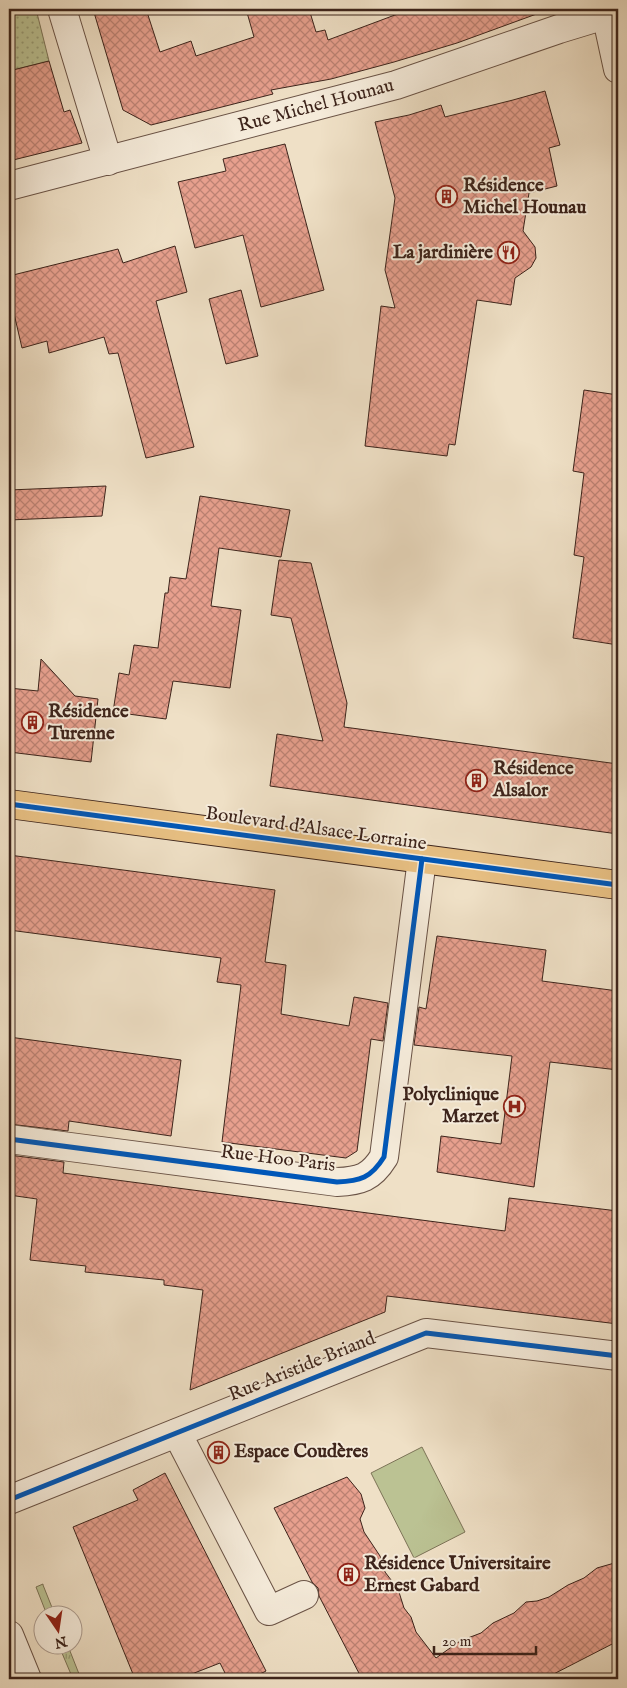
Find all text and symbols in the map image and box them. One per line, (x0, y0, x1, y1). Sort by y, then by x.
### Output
street label: Rue Michel Hounau (235, 74, 397, 138)
place label: Résidence Michel Hounau (463, 174, 587, 220)
building icon: Résidence Michel Hounau (435, 185, 459, 209)
place label: La jardinière (393, 241, 493, 265)
restaurant icon: La jardinière (497, 241, 521, 265)
place label: Résidence Turenne (47, 700, 129, 746)
building icon: Résidence Turenne (20, 711, 44, 735)
place label: Résidence Alsalor (492, 757, 574, 803)
building icon: Résidence Alsalor (465, 768, 489, 792)
street label: Boulevard d'Alsace Lorraine (204, 802, 428, 856)
place label: Polyclinique Marzet (403, 1083, 499, 1129)
hospital icon: Polyclinique Marzet (503, 1094, 527, 1118)
street label: Rue Hoo Paris (219, 1140, 337, 1178)
street label: Rue Aristide Briand (225, 1326, 380, 1407)
building icon: Espace Coudères (206, 1440, 230, 1464)
place label: Espace Coudères (234, 1440, 369, 1464)
place label: Résidence Universitaire Ernest Gabard (364, 1552, 551, 1598)
building icon: Résidence Universitaire Ernest Gabard (336, 1563, 360, 1587)
north arrow (32, 1606, 82, 1656)
scale bar (434, 1623, 537, 1655)
text: N (53, 1631, 70, 1652)
text: 20 m (442, 1632, 472, 1651)

